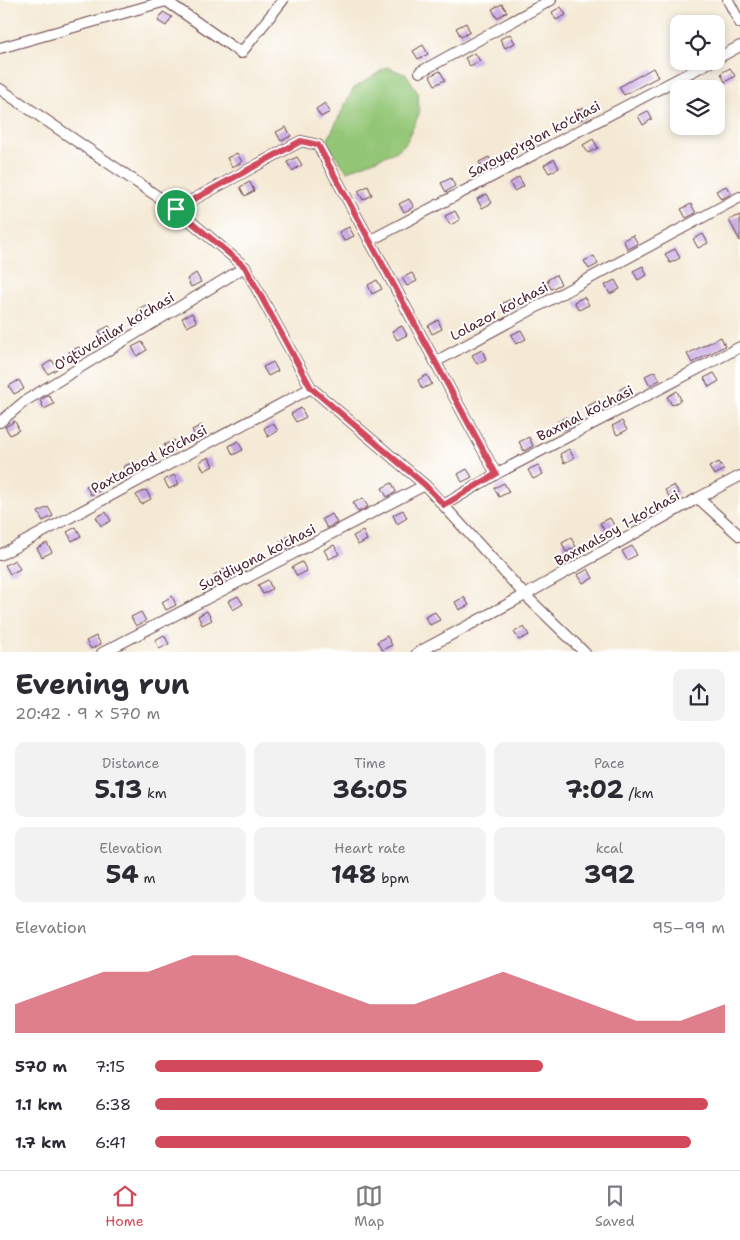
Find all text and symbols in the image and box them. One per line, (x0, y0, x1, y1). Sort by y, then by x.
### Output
map controls (670, 15, 725, 135)
button: locate (670, 15, 725, 70)
button: layers (670, 80, 725, 135)
street label: Saroyqo'rg'on ko'chasi (465, 96, 603, 182)
pin (155, 188, 197, 230)
icon: arrive (162, 195, 190, 223)
street label: Lolazor ko'chasi (447, 278, 551, 344)
street label: O'qtuvchilar ko'chasi (51, 288, 177, 374)
street label: Baxmal ko'chasi (534, 381, 636, 445)
street label: Paxtaobod ko'chasi (88, 421, 210, 497)
street label: Baxmalsoy 1-ko'chasi (551, 486, 683, 570)
street label: Sug'diyona ko'chasi (195, 520, 319, 594)
text: Evening run (15, 665, 190, 703)
button: share (673, 669, 725, 721)
text: 20:42 · 9 × 570 m (15, 703, 160, 724)
text: Distance (102, 754, 159, 772)
text: Time (354, 754, 386, 772)
text: Pace (594, 754, 625, 772)
text: 5.13 (94, 772, 142, 806)
text: 36:05 (332, 772, 408, 806)
text: 7:02 (565, 772, 624, 806)
text: km (142, 784, 167, 802)
text: /km (624, 784, 653, 802)
text: Elevation (99, 839, 162, 857)
text: Heart rate (334, 839, 406, 857)
text: kcal (596, 839, 623, 857)
text: 54 (106, 857, 139, 891)
text: 148 (331, 857, 376, 891)
text: 392 (584, 857, 635, 891)
text: m (139, 869, 156, 887)
text: bpm (376, 869, 409, 887)
text: Elevation (15, 917, 87, 938)
text: 95–99 m (652, 917, 725, 938)
text: 570 m (15, 1056, 67, 1077)
text: 7:15 (95, 1056, 125, 1077)
text: 1.1 km (15, 1094, 62, 1115)
text: 6:38 (95, 1094, 131, 1115)
text: 1.7 km (15, 1132, 66, 1153)
text: 6:41 (95, 1132, 126, 1153)
tab: Home (105, 1182, 144, 1230)
tab: Map (354, 1182, 384, 1230)
tab: Saved (595, 1182, 635, 1230)

